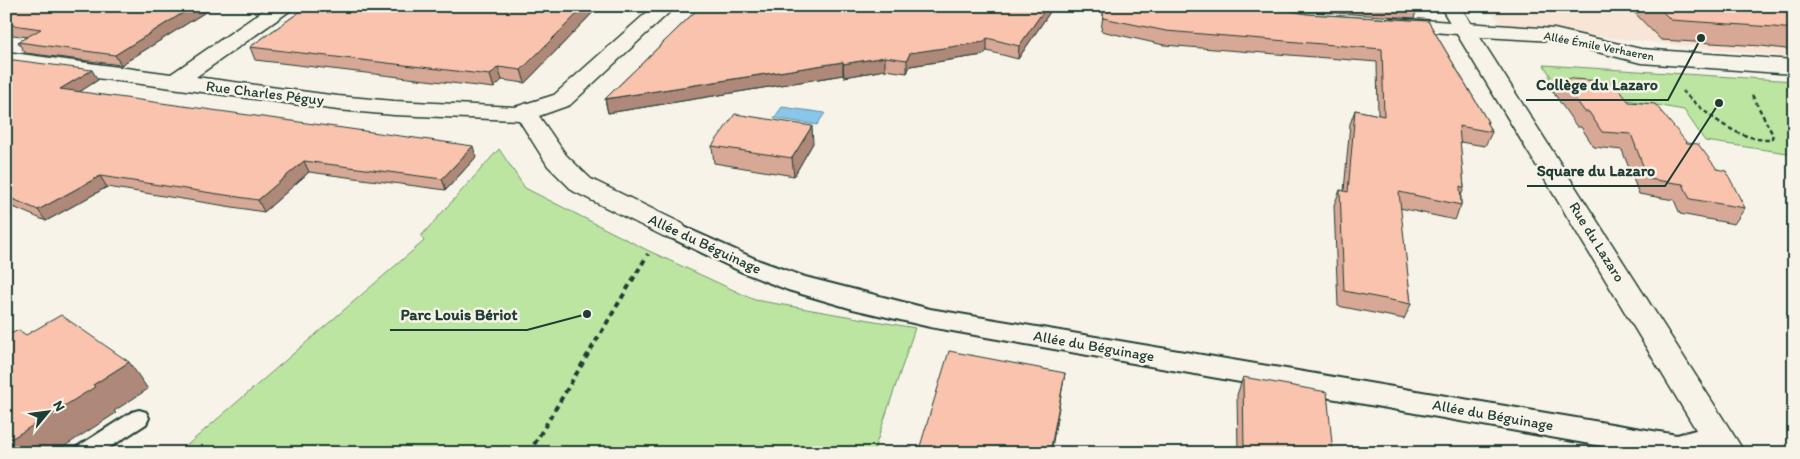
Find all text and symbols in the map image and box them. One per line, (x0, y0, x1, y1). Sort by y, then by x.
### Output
street label: Allée Émile Verhaeren (1543, 28, 1656, 64)
callout: Collège du Lazaro (1526, 69, 1668, 100)
text: Collège du Lazaro (1536, 75, 1658, 95)
street label: Rue Charles Péguy (205, 77, 325, 109)
callout: Square du Lazaro (1527, 155, 1665, 186)
text: Square du Lazaro (1537, 161, 1655, 181)
street label: Rue du Lazaro (1565, 199, 1629, 285)
street label: Allée du Béguinage (646, 210, 764, 278)
callout: Parc Louis Bériot (390, 299, 527, 330)
text: Parc Louis Bériot (401, 305, 517, 324)
street label: Allée du Béguinage (1032, 326, 1156, 366)
north arrow (22, 386, 72, 436)
street label: Allée du Béguinage (1431, 395, 1555, 435)
text: N (49, 398, 69, 414)

